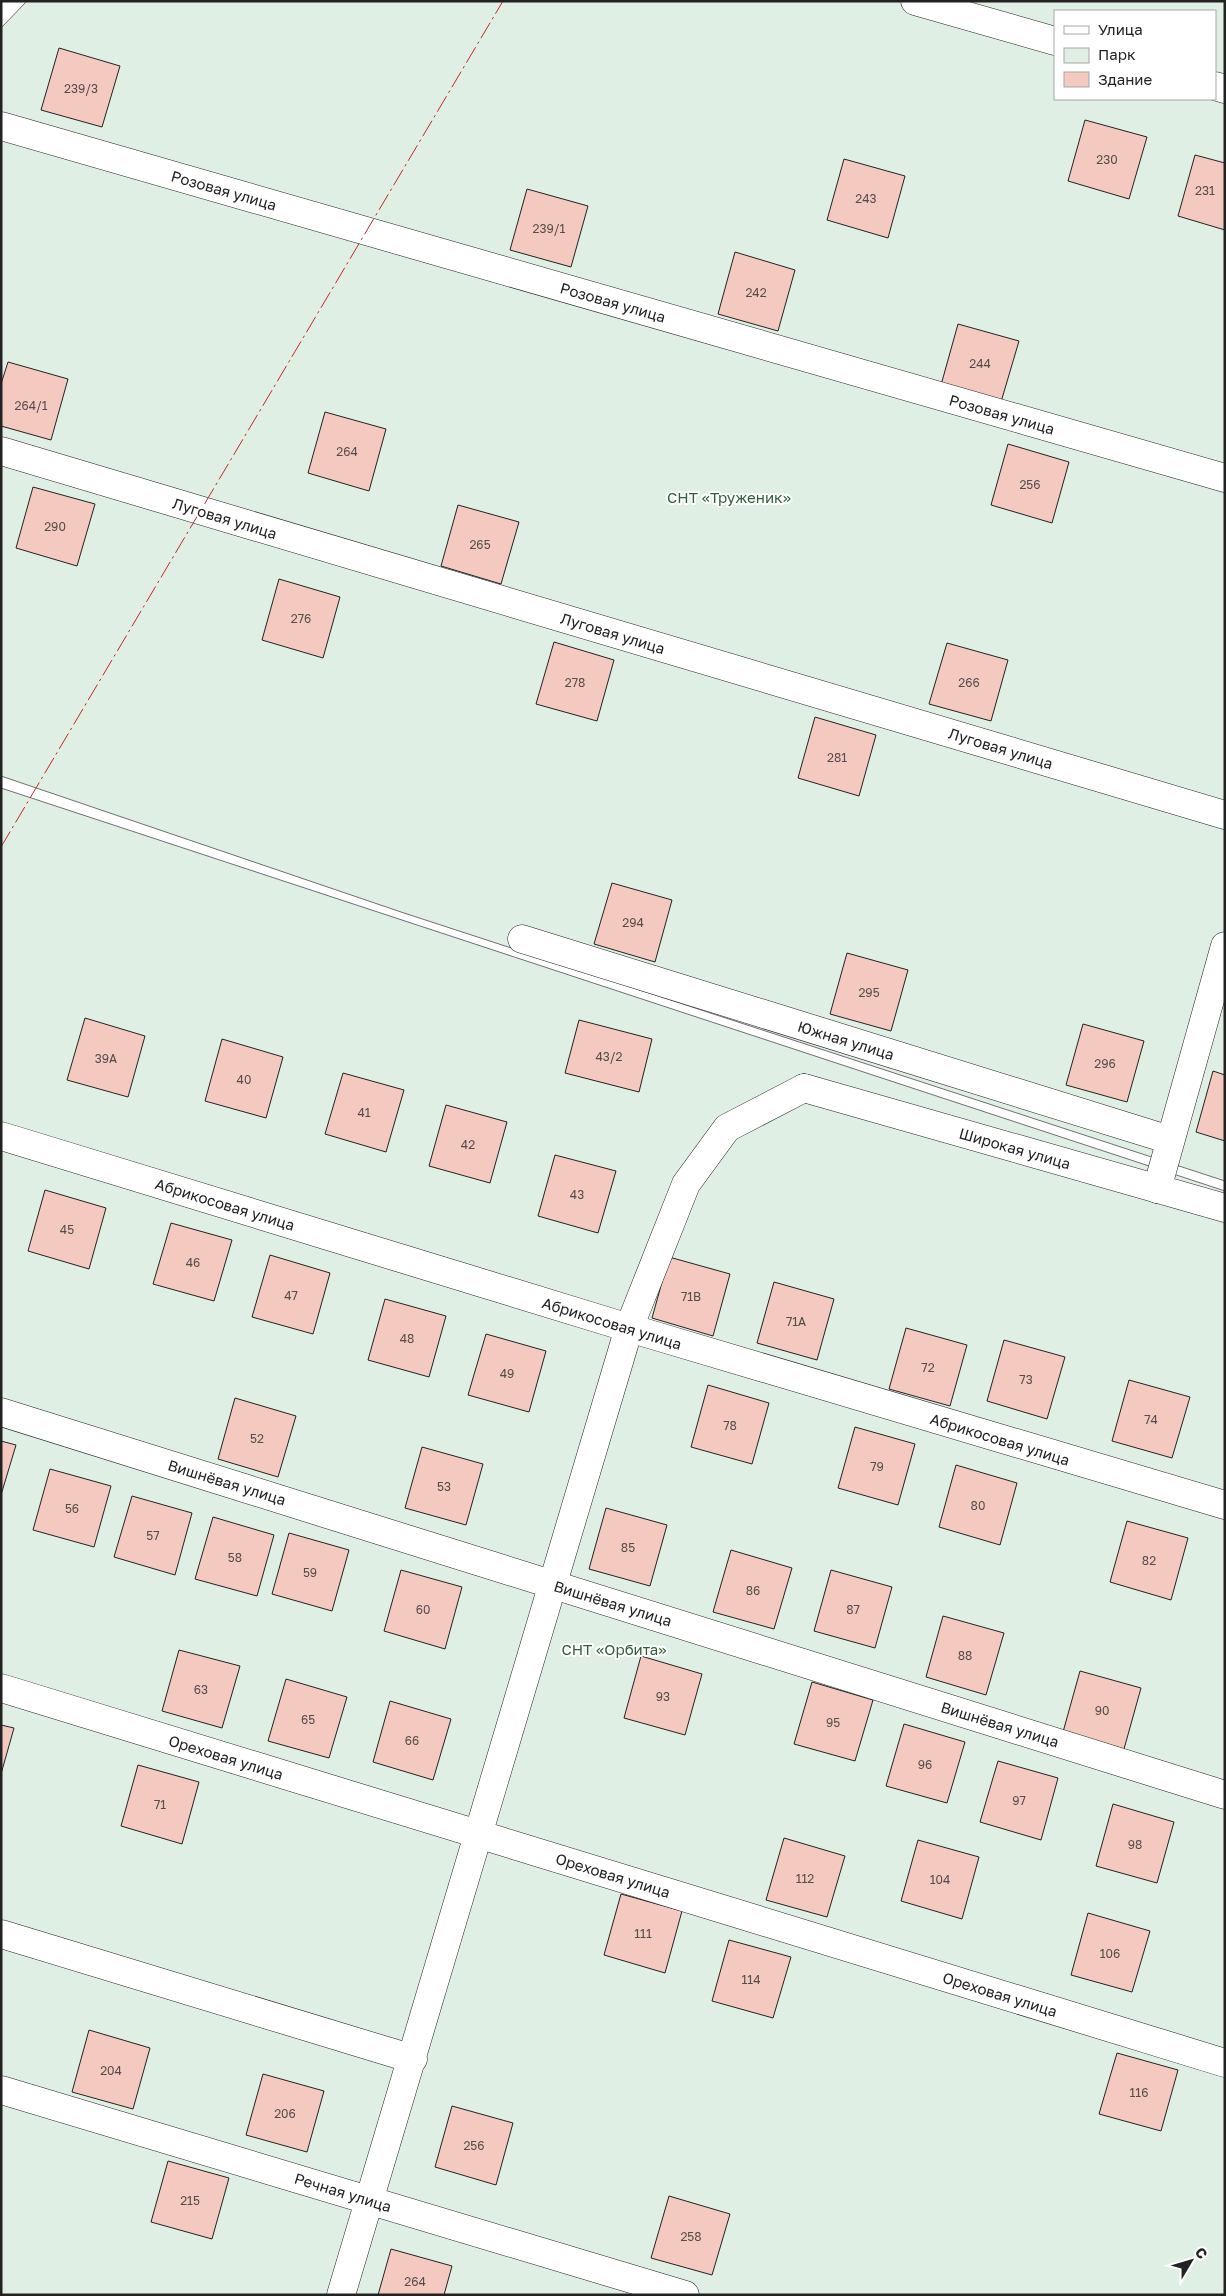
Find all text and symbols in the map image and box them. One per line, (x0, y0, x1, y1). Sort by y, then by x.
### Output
legend (1054, 10, 1216, 100)
text: Улица (1098, 20, 1143, 38)
text: Парк (1098, 45, 1136, 63)
text: Здание (1098, 70, 1152, 88)
house number: 239/3 (64, 81, 98, 96)
house number: 230 (1096, 152, 1118, 167)
street label: Розовая улица (169, 166, 279, 214)
house number: 231 (1195, 183, 1215, 198)
house number: 243 (855, 191, 877, 206)
house number: 239/1 (533, 221, 566, 236)
street label: Розовая улица (558, 278, 668, 326)
house number: 242 (745, 285, 767, 300)
house number: 244 (969, 356, 991, 371)
street label: Розовая улица (947, 390, 1057, 438)
house number: 264/1 (14, 398, 48, 413)
house number: 264 (336, 444, 358, 459)
house number: 256 (1019, 477, 1041, 492)
park label: СНТ «Труженик» (667, 488, 791, 506)
street label: Луговая улица (171, 494, 279, 542)
house number: 290 (44, 519, 66, 534)
house number: 265 (469, 537, 491, 552)
street label: Луговая улица (559, 609, 667, 657)
house number: 276 (291, 611, 311, 626)
house number: 278 (565, 675, 585, 690)
house number: 266 (958, 675, 980, 690)
street label: Луговая улица (947, 724, 1055, 772)
house number: 281 (827, 750, 847, 765)
house number: 294 (622, 915, 644, 930)
house number: 295 (858, 985, 880, 1000)
street label: Южная улица (796, 1017, 896, 1063)
house number: 43/2 (595, 1049, 623, 1064)
house number: 39А (95, 1051, 117, 1066)
house number: 296 (1094, 1056, 1116, 1071)
house number: 40 (237, 1072, 251, 1087)
house number: 41 (357, 1105, 371, 1120)
street label: Широкая улица (957, 1123, 1073, 1173)
house number: 42 (461, 1137, 475, 1152)
street label: Абрикосовая улица (153, 1174, 297, 1234)
house number: 43 (570, 1187, 584, 1202)
house number: 45 (60, 1222, 74, 1237)
house number: 46 (186, 1255, 200, 1270)
house number: 47 (284, 1288, 298, 1303)
house number: 71В (681, 1289, 701, 1304)
street label: Абрикосовая улица (540, 1293, 684, 1353)
house number: 71А (786, 1314, 806, 1329)
house number: 48 (400, 1331, 414, 1346)
house number: 72 (921, 1360, 935, 1375)
house number: 49 (500, 1366, 514, 1381)
house number: 73 (1019, 1372, 1033, 1387)
street label: Абрикосовая улица (928, 1409, 1072, 1469)
house number: 74 (1144, 1412, 1158, 1427)
house number: 78 (723, 1418, 737, 1433)
house number: 52 (250, 1431, 264, 1446)
street label: Вишнёвая улица (166, 1455, 288, 1509)
house number: 79 (870, 1459, 884, 1474)
house number: 53 (437, 1479, 451, 1494)
house number: 80 (971, 1498, 985, 1513)
house number: 56 (65, 1501, 79, 1516)
house number: 57 (146, 1528, 160, 1543)
house number: 85 (621, 1540, 635, 1555)
house number: 58 (228, 1550, 242, 1565)
house number: 82 (1142, 1553, 1156, 1568)
house number: 59 (303, 1565, 317, 1580)
street label: Вишнёвая улица (552, 1576, 674, 1630)
house number: 86 (746, 1583, 760, 1598)
house number: 60 (416, 1602, 430, 1617)
house number: 87 (846, 1602, 860, 1617)
park label: СНТ «Орбита» (561, 1640, 667, 1658)
house number: 88 (958, 1648, 972, 1663)
house number: 63 (194, 1682, 208, 1697)
house number: 93 (656, 1689, 670, 1704)
street label: Вишнёвая улица (939, 1697, 1061, 1751)
house number: 90 (1095, 1703, 1109, 1718)
house number: 65 (301, 1712, 315, 1727)
house number: 95 (826, 1715, 840, 1730)
street label: Ореховая улица (167, 1731, 285, 1783)
house number: 66 (405, 1733, 419, 1748)
house number: 96 (918, 1757, 932, 1772)
house number: 97 (1012, 1793, 1026, 1808)
house number: 71 (154, 1797, 166, 1812)
house number: 98 (1128, 1837, 1142, 1852)
street label: Ореховая улица (554, 1849, 672, 1901)
house number: 112 (796, 1871, 814, 1886)
house number: 104 (930, 1872, 950, 1887)
house number: 111 (634, 1926, 652, 1941)
house number: 106 (1100, 1946, 1120, 1961)
street label: Ореховая улица (941, 1968, 1059, 2020)
house number: 114 (742, 1972, 760, 1987)
house number: 204 (100, 2063, 122, 2078)
house number: 116 (1130, 2085, 1148, 2100)
house number: 206 (274, 2106, 296, 2121)
house number: 256 (463, 2138, 485, 2153)
street label: Речная улица (292, 2169, 394, 2215)
house number: 215 (180, 2193, 200, 2208)
house number: 258 (680, 2229, 702, 2244)
north arrow (1166, 2236, 1216, 2286)
text: С (1192, 2244, 1211, 2262)
house number: 264 (404, 2274, 426, 2289)

